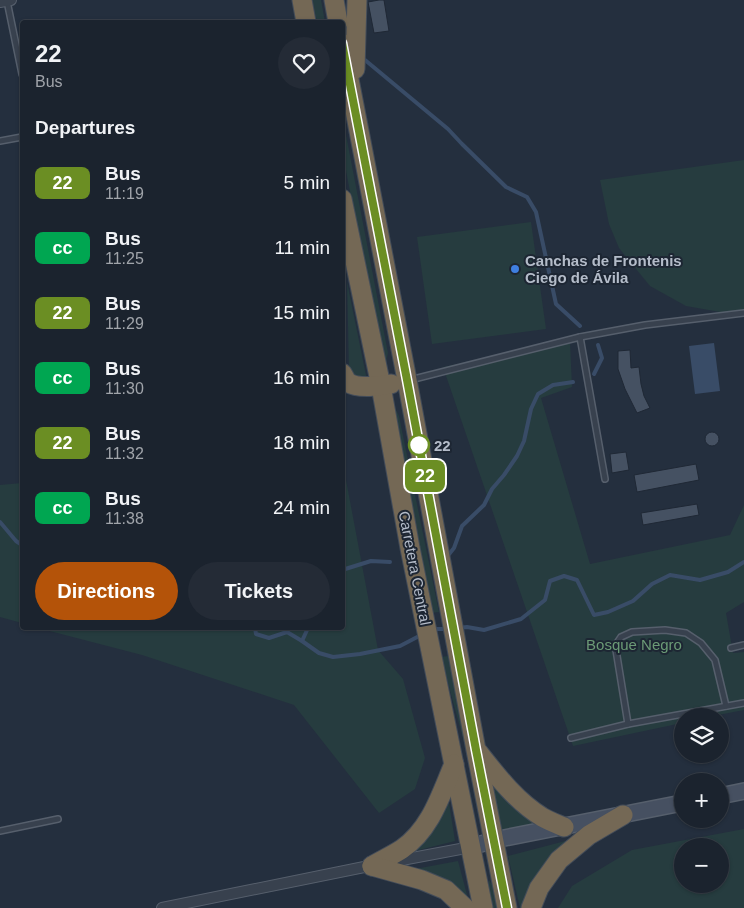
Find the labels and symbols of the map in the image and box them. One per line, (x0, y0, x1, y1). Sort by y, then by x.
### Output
place label: Canchas de Frontenis Ciego de Ávila (525, 252, 682, 286)
marker: Canchas de Frontenis Ciego de Ávila (509, 263, 521, 275)
marker: 22 (408, 434, 430, 456)
place label: 22 (434, 437, 451, 454)
line badge: 22 (402, 460, 448, 492)
street label: Carretera Central (396, 509, 434, 627)
park label: Bosque Negro (586, 636, 682, 653)

